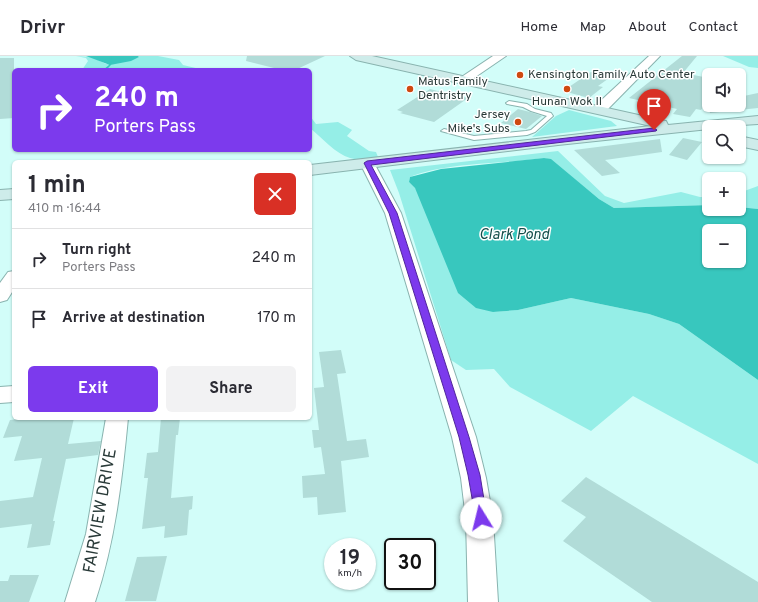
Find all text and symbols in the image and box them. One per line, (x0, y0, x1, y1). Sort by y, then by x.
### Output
text: Drivr (20, 16, 65, 40)
text: Home (521, 19, 558, 36)
text: Map (580, 19, 606, 36)
text: About (628, 19, 667, 36)
text: Contact (689, 19, 738, 36)
place label: Kensington Family Auto Center (528, 67, 695, 83)
map controls (702, 68, 746, 268)
button: sound (702, 68, 746, 112)
marker: Kensington Family Auto Center (515, 70, 525, 80)
place label: Matus Family Dentristry (418, 74, 488, 104)
text: 240 m (94, 81, 179, 117)
icon: right (28, 84, 80, 136)
marker: Matus Family Dentristry (405, 84, 415, 94)
marker: Hunan Wok II (562, 84, 572, 94)
pin (637, 89, 671, 130)
place label: Hunan Wok II (532, 94, 602, 110)
icon: arrive (643, 95, 665, 117)
place label: Jersey Mike's Subs (448, 107, 510, 137)
text: Porters Pass (94, 116, 196, 139)
marker: Jersey Mike's Subs (513, 117, 523, 127)
button: search (702, 120, 746, 164)
text: 1 min (28, 171, 86, 201)
button: + (702, 172, 746, 216)
button: close (254, 173, 296, 215)
text: 410 m · 16:44 (28, 201, 101, 217)
button: − (702, 224, 746, 268)
water label: Clark Pond (479, 226, 550, 245)
text: Turn right (62, 241, 131, 260)
icon: right (28, 248, 50, 270)
text: 240 m (252, 249, 296, 268)
text: Porters Pass (62, 260, 136, 276)
icon: arrive (28, 308, 50, 330)
text: Arrive at destination (62, 309, 205, 328)
text: 170 m (257, 309, 296, 328)
button: Exit (28, 366, 158, 412)
button: Share (166, 366, 296, 412)
street label: FAIRVIEW DRIVE (79, 447, 123, 575)
position arrow (460, 497, 502, 539)
speed limit sign: 30 (384, 538, 436, 590)
text: 19 (340, 546, 360, 572)
text: km/h (338, 567, 362, 580)

